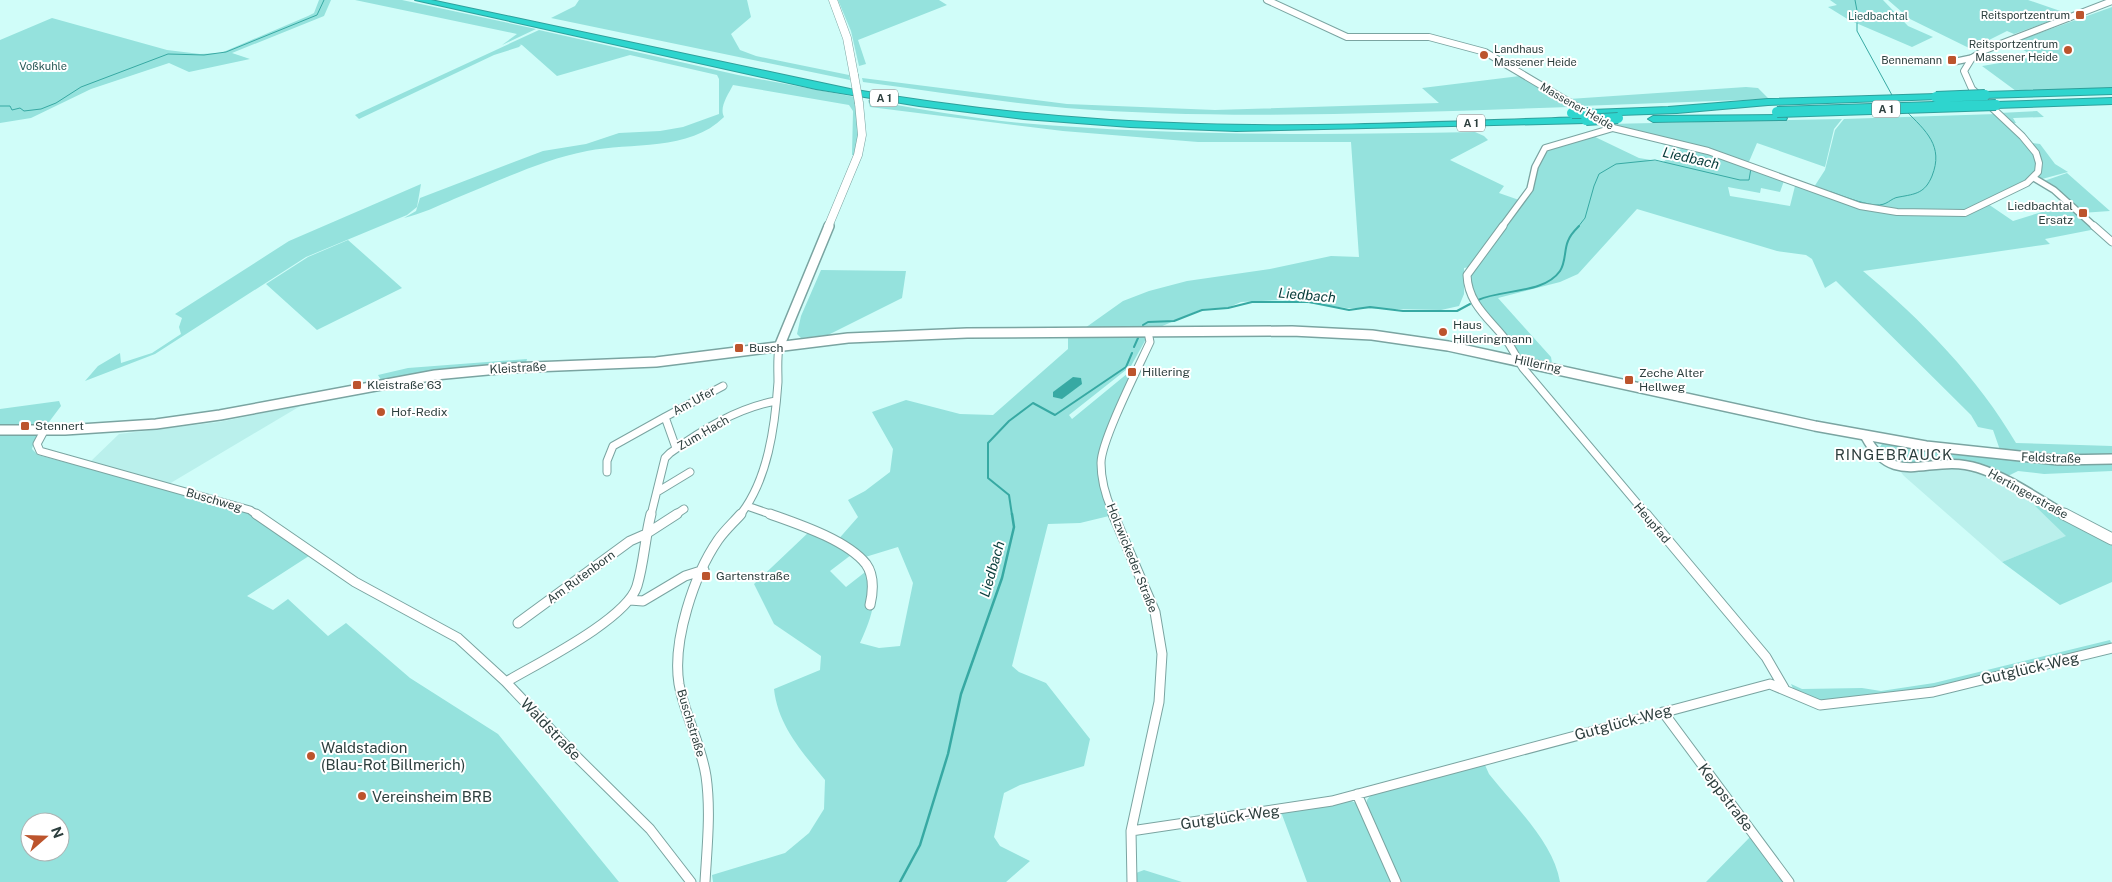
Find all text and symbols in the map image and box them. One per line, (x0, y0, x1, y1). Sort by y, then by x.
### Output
place label: Reitsportzentrum (1981, 9, 2070, 21)
marker: Reitsportzentrum (2074, 9, 2086, 21)
park label: Liedbachtal (1848, 10, 1908, 22)
place label: Reitsportzentrum Massener Heide (1969, 38, 2058, 63)
place label: Landhaus Massener Heide (1494, 43, 1577, 68)
marker: Reitsportzentrum Massener Heide (2062, 44, 2074, 56)
marker: Landhaus Massener Heide (1478, 49, 1490, 61)
place label: Bennemann (1881, 54, 1942, 66)
marker: Bennemann (1946, 54, 1958, 66)
park label: Voßkuhle (19, 60, 67, 72)
street label: Massener Heide (1538, 80, 1616, 132)
road number: A 1 (870, 90, 898, 106)
road number: A 1 (1872, 100, 1900, 118)
road number: A 1 (1457, 115, 1485, 132)
water label: Liedbach (1661, 144, 1721, 172)
place label: Liedbachtal Ersatz (2007, 199, 2073, 227)
marker: Liedbachtal Ersatz (2077, 207, 2089, 219)
water label: Liedbach (1278, 285, 1337, 305)
place label: Haus Hilleringmann (1453, 318, 1532, 346)
marker: Haus Hilleringmann (1437, 326, 1449, 338)
place label: Busch (749, 341, 784, 355)
marker: Busch (733, 342, 745, 354)
street label: Hillering (1513, 352, 1563, 376)
street label: Kleistraße (489, 360, 547, 376)
place label: Hillering (1142, 365, 1190, 379)
marker: Hillering (1126, 366, 1138, 378)
place label: Zeche Alter Hellweg (1639, 366, 1704, 394)
marker: Zeche Alter Hellweg (1623, 374, 1635, 386)
place label: Kleistraße 63 (367, 378, 442, 392)
marker: Kleistraße 63 (351, 379, 363, 391)
street label: Am Ufer (670, 384, 718, 418)
place label: Hof-Redix (391, 405, 448, 419)
marker: Hof-Redix (375, 406, 387, 418)
street label: Zum Hach (675, 413, 731, 453)
place label: Stennert (35, 419, 84, 433)
marker: Stennert (19, 420, 31, 432)
district label: RINGEBRAUCK (1835, 446, 1953, 463)
street label: Feldstraße (2021, 450, 2081, 466)
street label: Hertingerstraße (1986, 466, 2071, 522)
street label: Buschweg (184, 485, 244, 515)
street label: Heupfad (1631, 500, 1673, 546)
street label: Holzwickeder Straße (1104, 501, 1160, 615)
water label: Liedbach (976, 539, 1008, 599)
street label: Am Rutenborn (544, 548, 618, 606)
place label: Gartenstraße (716, 569, 790, 583)
marker: Gartenstraße (700, 570, 712, 582)
street label: Gutglück-Weg (1979, 648, 2081, 688)
street label: Buschstraße (674, 687, 708, 759)
street label: Waldstraße (517, 694, 585, 764)
street label: Gutglück-Weg (1573, 701, 1673, 743)
place label: Waldstadion (Blau-Rot Billmerich) (321, 739, 465, 773)
marker: Waldstadion (Blau-Rot Billmerich) (305, 750, 317, 762)
street label: Keppstraße (1695, 760, 1757, 834)
place label: Vereinsheim BRB (372, 788, 492, 805)
marker: Vereinsheim BRB (356, 790, 368, 802)
street label: Gutglück-Weg (1179, 802, 1281, 832)
north arrow (20, 812, 70, 862)
text: N (48, 825, 67, 840)

